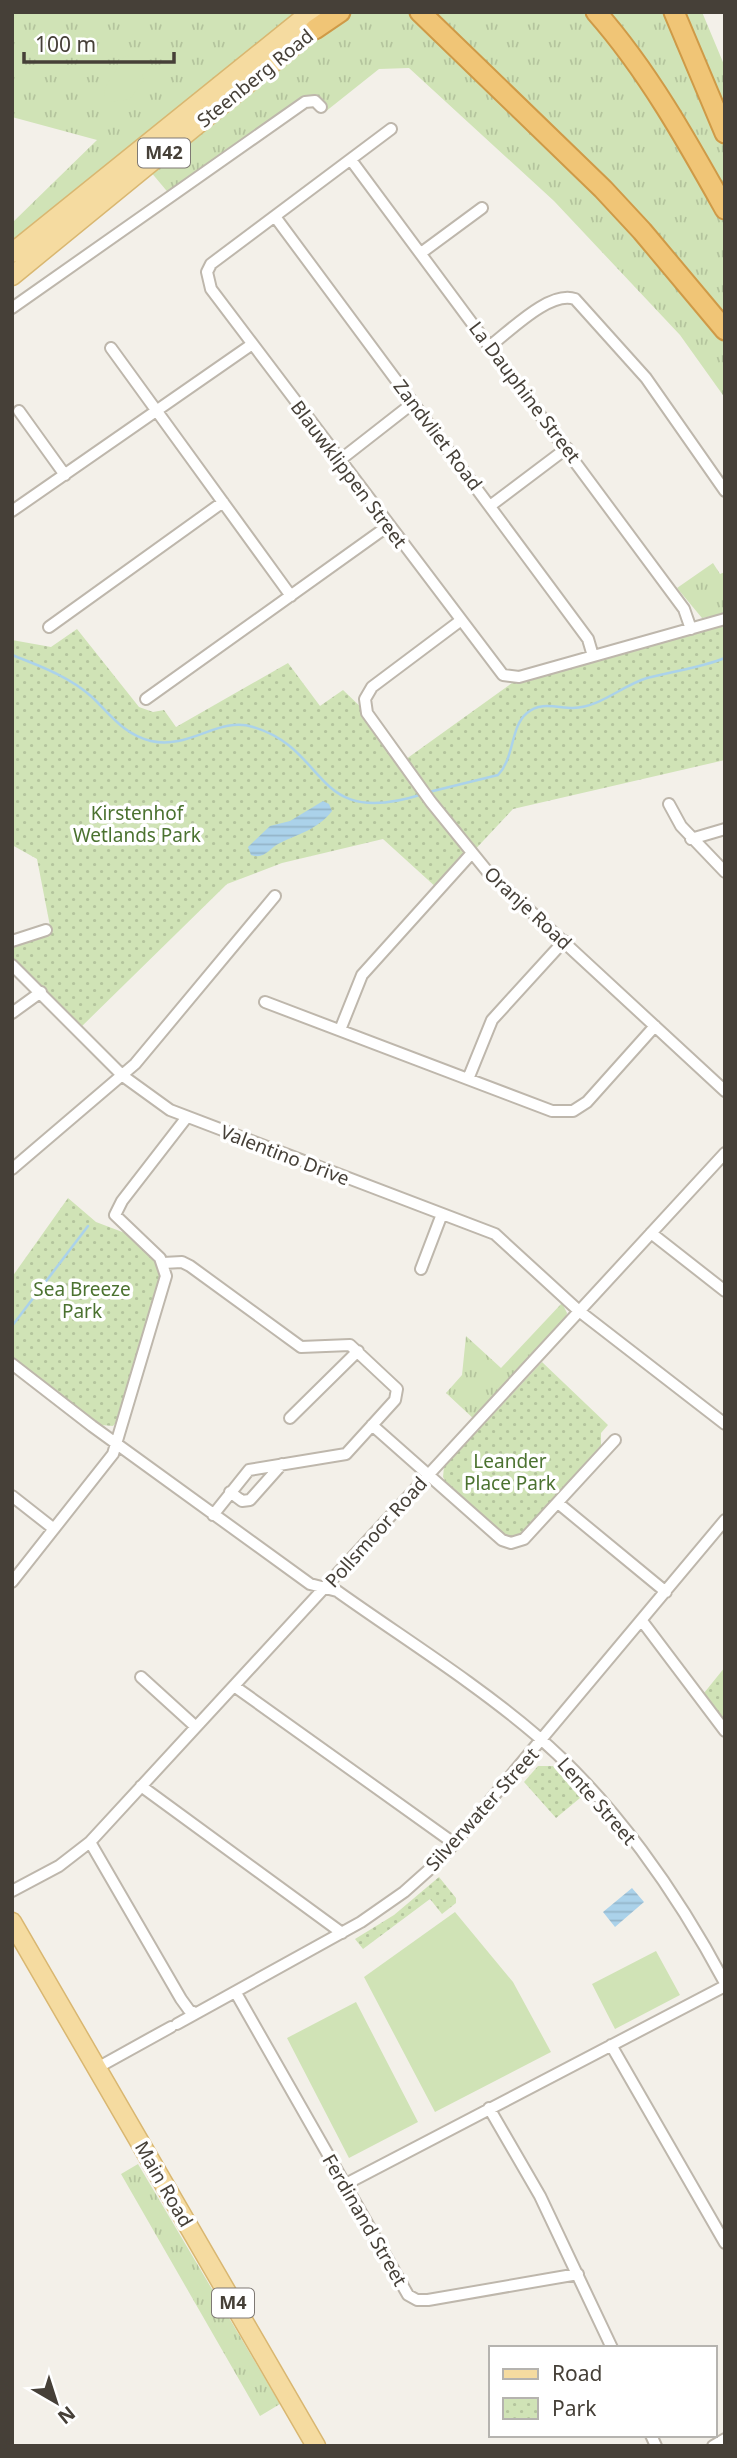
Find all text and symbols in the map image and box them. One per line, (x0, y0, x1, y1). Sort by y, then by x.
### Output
scale bar (24, 21, 175, 65)
street label: Steenberg Road (191, 23, 319, 133)
text: 100 m (35, 30, 96, 58)
road number: M42 (138, 138, 190, 168)
street label: La Dauphine Street (463, 316, 587, 468)
street label: Zandvliet Road (388, 374, 488, 496)
street label: Blauwklippen Street (285, 395, 413, 553)
park label: Kirstenhof Wetlands Park (73, 800, 201, 848)
street label: Oranje Road (479, 861, 577, 955)
street label: Valentino Drive (217, 1119, 353, 1191)
park label: Sea Breeze Park (33, 1276, 131, 1324)
park label: Leander Place Park (464, 1448, 556, 1496)
street label: Pollsmoor Road (319, 1471, 433, 1593)
street label: Silverwater Street (420, 1742, 544, 1876)
street label: Lente Street (552, 1752, 642, 1850)
street label: Main Road (129, 2136, 199, 2232)
street label: Ferdinand Street (317, 2149, 413, 2291)
road number: M4 (212, 2288, 254, 2318)
legend (489, 2346, 716, 2437)
text: Road (552, 2359, 602, 2387)
north arrow (21, 2367, 91, 2437)
text: Park (552, 2394, 597, 2422)
text: N (53, 2400, 81, 2430)

